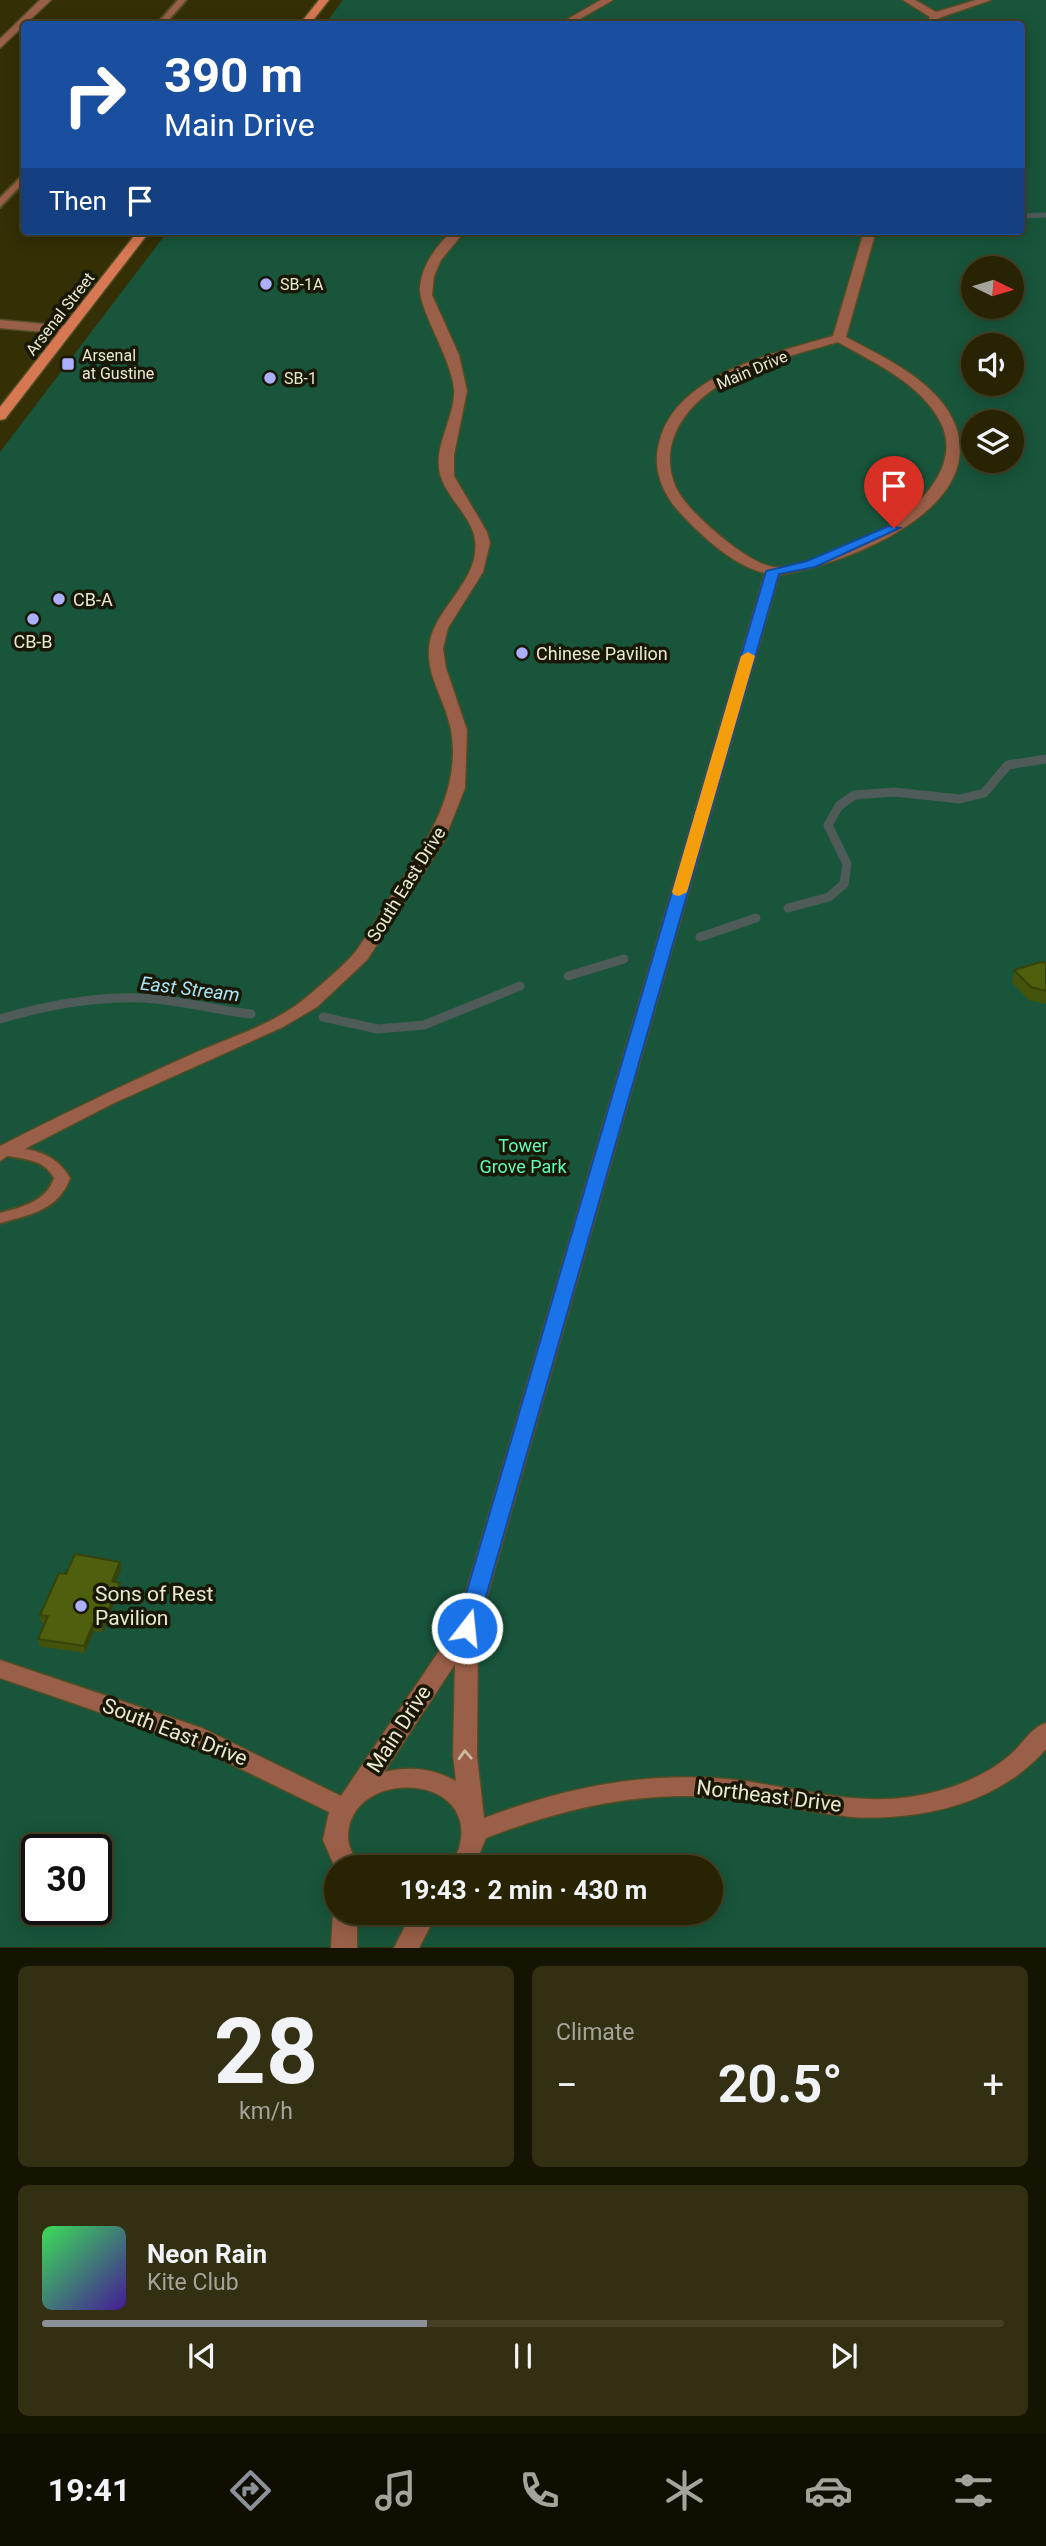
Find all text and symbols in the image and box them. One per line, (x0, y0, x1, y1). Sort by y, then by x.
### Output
text: 390 m (164, 47, 303, 104)
icon: right (49, 49, 140, 140)
text: Main Drive (164, 106, 315, 144)
icon: arrive (121, 182, 159, 220)
text: Then (49, 186, 107, 216)
north arrow (961, 256, 1024, 318)
map controls (961, 256, 1024, 473)
street label: Arsenal Street (22, 269, 98, 359)
place label: SB-1A (280, 275, 324, 294)
marker: SB-1A (258, 276, 274, 292)
button: sound (961, 333, 1024, 396)
place label: Arsenal at Gustine (82, 346, 154, 383)
street label: Main Drive (714, 347, 790, 393)
marker: Arsenal at Gustine (60, 356, 76, 372)
place label: SB-1 (284, 369, 317, 388)
marker: SB-1 (262, 370, 278, 386)
button: layers (961, 410, 1024, 473)
pin (864, 456, 924, 528)
icon: arrive (875, 467, 913, 505)
place label: CB-A (73, 589, 113, 610)
marker: CB-A (51, 591, 67, 607)
marker: CB-B (25, 611, 41, 627)
place label: CB-B (13, 631, 53, 652)
place label: Chinese Pavilion (536, 643, 668, 664)
marker: Chinese Pavilion (514, 645, 530, 661)
street label: South East Drive (362, 823, 450, 945)
water label: East Stream (139, 972, 241, 1006)
park label: Tower Grove Park (479, 1135, 567, 1177)
place label: Sons of Rest Pavilion (95, 1582, 213, 1630)
position arrow (430, 1591, 504, 1665)
marker: Sons of Rest Pavilion (73, 1598, 89, 1614)
street label: Main Drive (362, 1681, 436, 1777)
street label: South East Drive (99, 1693, 251, 1771)
one-way arrow (458, 1749, 473, 1760)
street label: Northeast Drive (695, 1775, 843, 1817)
speed limit sign: 30 (21, 1834, 112, 1925)
text: 19:43 · 2 min · 430 m (400, 1875, 647, 1905)
text: 28 (214, 1999, 318, 2105)
text: Climate (556, 2019, 635, 2046)
text: 20.5° (718, 2054, 843, 2115)
text: − (556, 2063, 578, 2107)
text: + (982, 2063, 1004, 2107)
text: km/h (239, 2098, 293, 2125)
text: Neon Rain (147, 2239, 267, 2269)
text: Kite Club (147, 2269, 239, 2296)
icon: previous (183, 2337, 221, 2375)
icon: pause (504, 2337, 542, 2375)
icon: next (825, 2337, 863, 2375)
icon: directions (226, 2466, 275, 2515)
icon: music (371, 2466, 420, 2515)
icon: phone (515, 2466, 564, 2515)
icon: climate (660, 2466, 709, 2515)
icon: car (804, 2466, 853, 2515)
icon: filters (949, 2466, 998, 2515)
text: 19:41 (48, 2471, 130, 2509)

